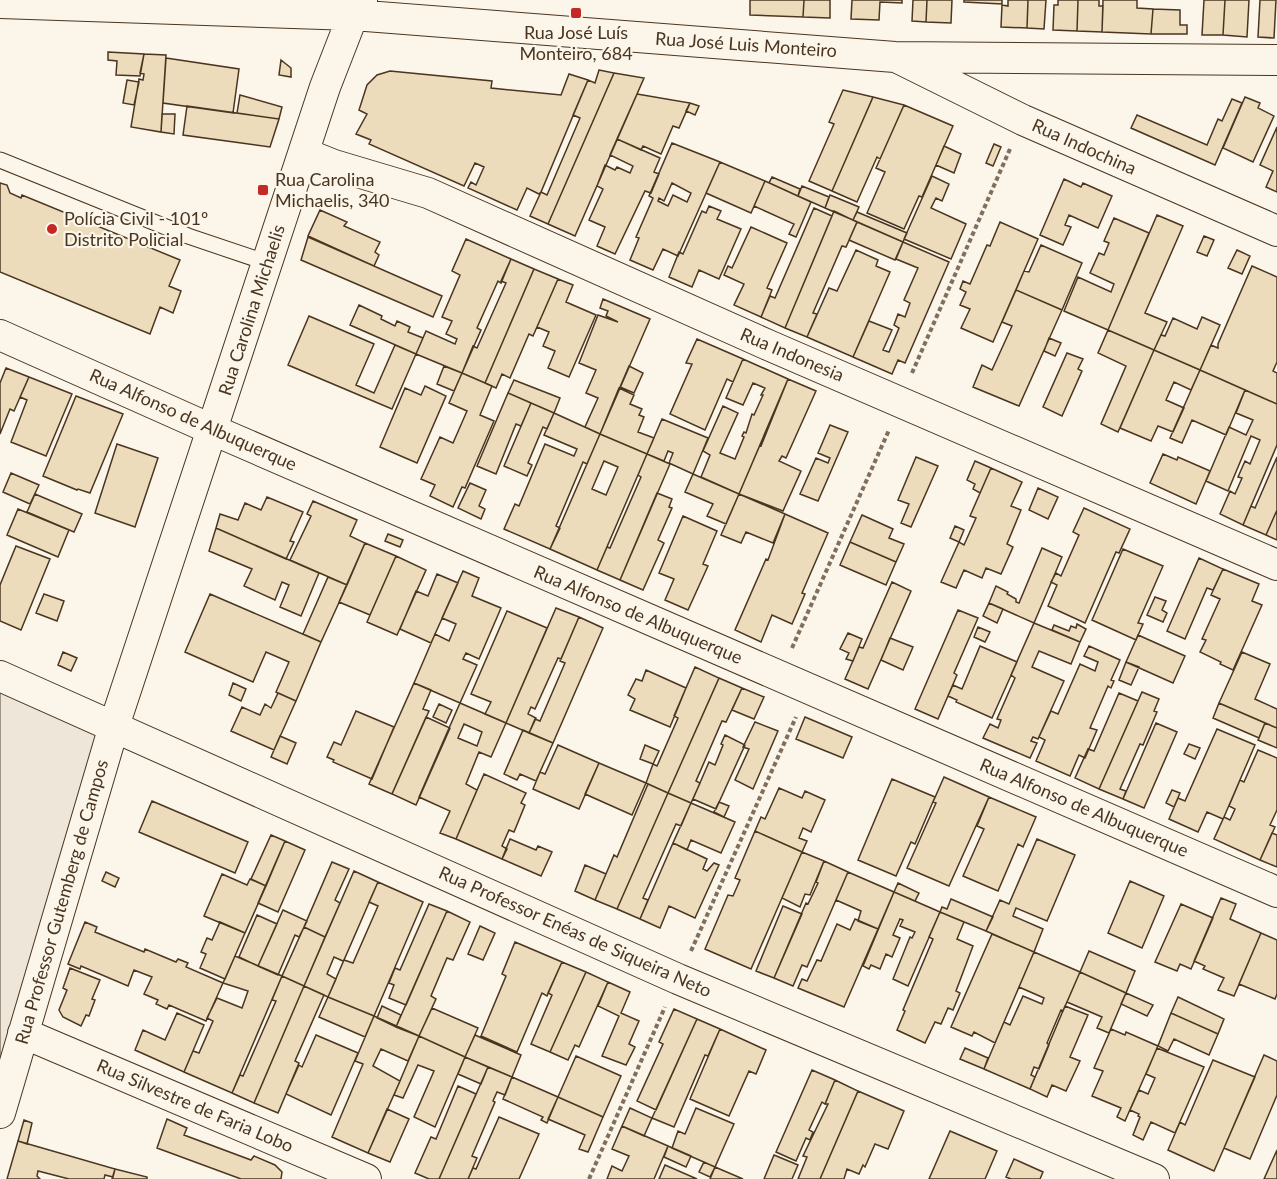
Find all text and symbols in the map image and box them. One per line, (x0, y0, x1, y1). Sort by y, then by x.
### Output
marker: Rua José Luís Monteiro, 684 (569, 6, 583, 20)
place label: Rua José Luís Monteiro, 684 (519, 21, 633, 64)
street label: Rua José Luis Monteiro (655, 27, 838, 61)
street label: Rua Indochina (1029, 113, 1140, 179)
place label: Rua Carolina Michaelis, 340 (275, 168, 389, 211)
marker: Rua Carolina Michaelis, 340 (256, 183, 270, 197)
place label: Polícia Civil - 101º Distrito Policial (64, 207, 208, 250)
street label: Rua Carolina Michaelis (213, 221, 289, 398)
marker: Polícia Civil - 101º Distrito Policial (45, 222, 59, 236)
street label: Rua Indonesia (737, 322, 847, 386)
street label: Rua Alfonso de Albuquerque (86, 363, 301, 475)
street label: Rua Alfonso de Albuquerque (531, 560, 746, 668)
street label: Rua Alfonso de Albuquerque (977, 753, 1192, 861)
street label: Rua Professor Gutemberg de Campos (10, 757, 112, 1047)
street label: Rua Professor Enéas de Siqueira Neto (436, 861, 715, 1001)
street label: Rua Silvestre de Faria Lobo (94, 1054, 297, 1157)

